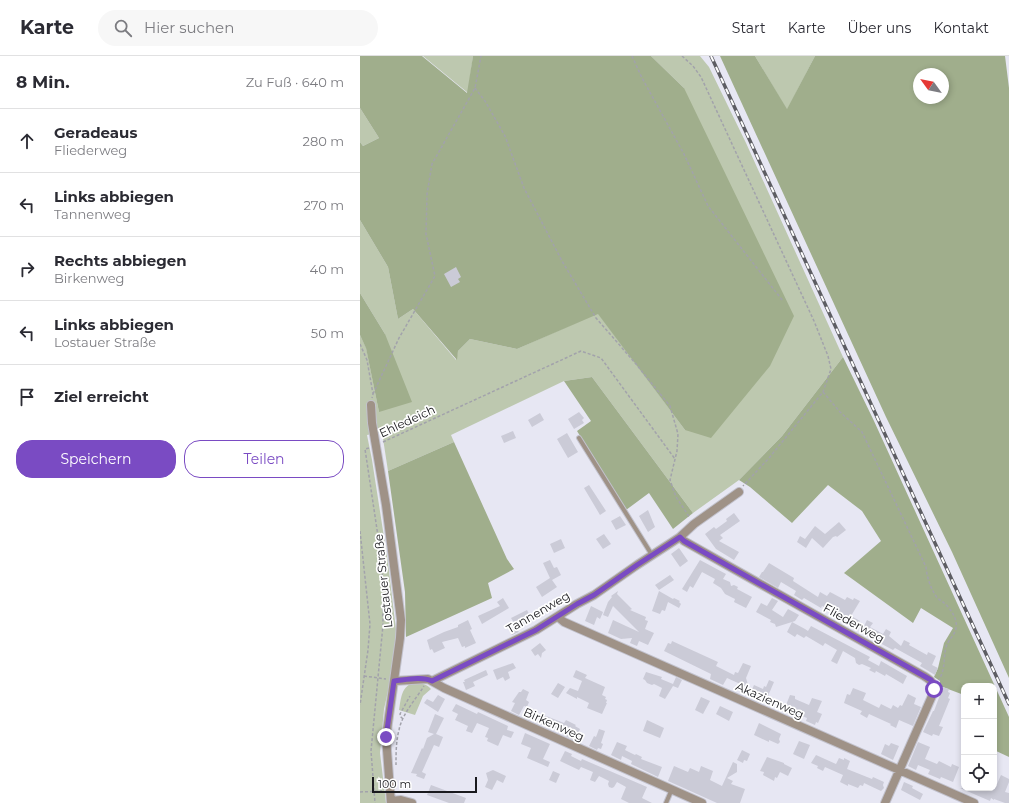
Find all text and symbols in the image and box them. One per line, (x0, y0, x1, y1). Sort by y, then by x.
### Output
search box (98, 10, 378, 46)
text: Karte (20, 16, 74, 39)
icon: search (112, 17, 134, 39)
text: Hier suchen (144, 18, 234, 37)
text: Start (732, 19, 766, 37)
text: Karte (788, 19, 825, 37)
text: Über uns (847, 19, 911, 37)
text: Kontakt (933, 19, 989, 37)
north arrow (913, 68, 949, 104)
text: 8 Min. (16, 72, 70, 92)
text: Zu Fuß · 640 m (246, 74, 344, 90)
text: Geradeaus (54, 123, 137, 142)
icon: ahead (16, 130, 38, 152)
text: 280 m (303, 133, 344, 149)
text: Fliederweg (54, 142, 127, 158)
text: Links abbiegen (54, 187, 174, 206)
icon: left (16, 194, 38, 216)
text: 270 m (303, 197, 344, 213)
text: Tannenweg (54, 206, 131, 222)
text: Rechts abbiegen (54, 251, 187, 270)
icon: right (16, 258, 38, 280)
text: 40 m (310, 261, 344, 277)
text: Birkenweg (54, 270, 124, 286)
text: Links abbiegen (54, 315, 174, 334)
icon: left (16, 322, 38, 344)
text: 50 m (311, 325, 344, 341)
text: Lostauer Straße (54, 334, 156, 350)
icon: arrive (16, 386, 38, 408)
text: Ziel erreicht (54, 387, 149, 406)
street label: Ehledeich (377, 402, 437, 440)
button: Speichern (16, 440, 176, 478)
button: Teilen (184, 440, 344, 478)
street label: Lostauer Straße (371, 533, 395, 629)
street label: Tannenweg (504, 588, 572, 636)
street label: Fliederweg (821, 600, 887, 646)
street label: Akazienweg (734, 678, 806, 722)
route start (925, 680, 943, 698)
map controls (961, 683, 997, 791)
button: + (961, 683, 997, 719)
street label: Birkenweg (521, 704, 587, 744)
button: − (961, 719, 997, 755)
route end (377, 728, 395, 746)
button: locate (961, 755, 997, 791)
scale bar (372, 775, 477, 794)
text: 100 m (378, 777, 411, 791)

